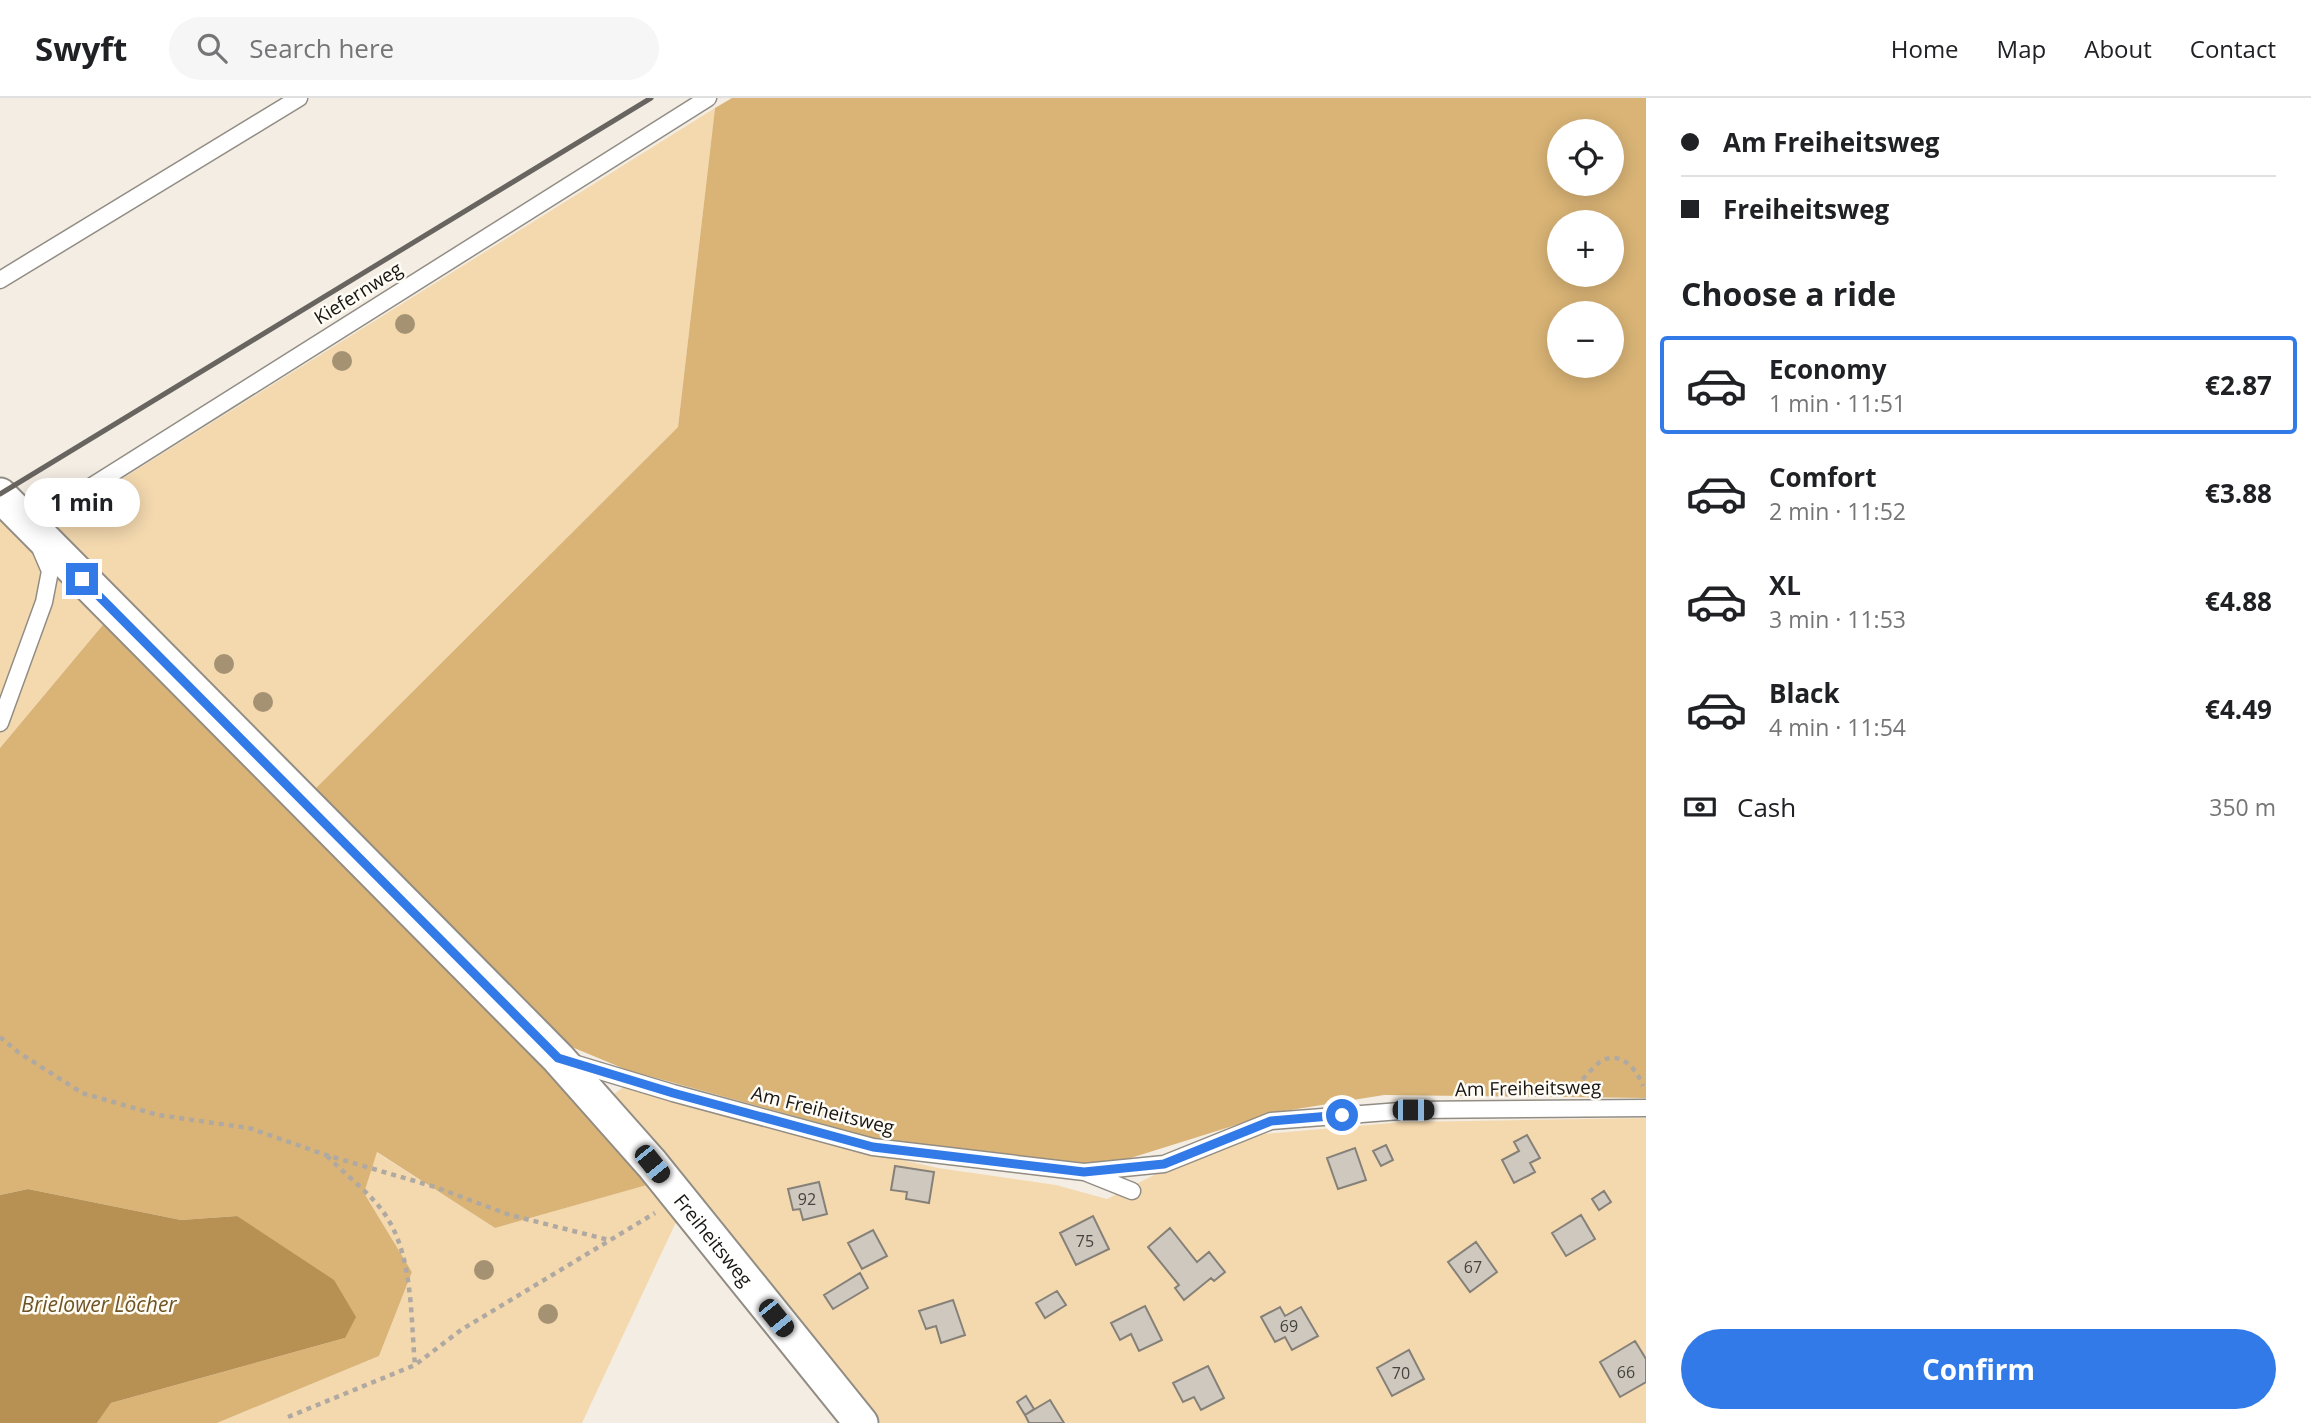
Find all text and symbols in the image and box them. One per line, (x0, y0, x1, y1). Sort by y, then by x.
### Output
search box (169, 17, 659, 80)
text: Swyft (35, 26, 127, 71)
icon: search (193, 29, 231, 67)
text: Search here (249, 30, 394, 66)
text: Home (1891, 32, 1959, 65)
text: Map (1997, 32, 2046, 65)
text: About (2084, 32, 2152, 65)
text: Contact (2190, 32, 2276, 65)
map controls (1547, 119, 1624, 378)
button: locate (1547, 119, 1624, 196)
text: Am Freiheitsweg (1723, 124, 1940, 160)
text: Freiheitsweg (1723, 191, 1889, 227)
button: + (1547, 210, 1624, 287)
street label: Kiefernweg (309, 256, 407, 330)
text: Choose a ride (1681, 272, 1896, 315)
button: − (1547, 301, 1624, 378)
text: Economy (1769, 351, 1887, 387)
icon: car (1685, 354, 1748, 417)
text: €2.87 (2205, 367, 2272, 403)
text: 1 min · 11:51 (1769, 387, 1906, 419)
text: Comfort (1769, 459, 1876, 495)
icon: car (1685, 462, 1748, 525)
text: €3.88 (2205, 475, 2272, 511)
callout: 1 min (24, 477, 140, 526)
text: 1 min (50, 486, 114, 518)
text: 2 min · 11:52 (1769, 495, 1906, 527)
route end (66, 563, 98, 595)
text: XL (1769, 567, 1801, 603)
icon: car (1685, 570, 1748, 633)
text: €4.88 (2205, 583, 2272, 619)
text: 3 min · 11:53 (1769, 603, 1906, 635)
text: Black (1769, 675, 1840, 711)
icon: car (1685, 678, 1748, 741)
text: €4.49 (2205, 691, 2272, 727)
text: 4 min · 11:54 (1769, 711, 1906, 743)
icon: cash (1681, 788, 1719, 826)
text: Cash (1737, 789, 1796, 825)
text: 350 m (2209, 791, 2276, 823)
street label: Am Freiheitsweg (1455, 1074, 1601, 1102)
street label: Am Freiheitsweg (749, 1080, 897, 1140)
route start (1326, 1099, 1358, 1131)
car (1393, 1100, 1435, 1121)
car (631, 1141, 674, 1187)
street label: Freiheitsweg (668, 1188, 759, 1292)
house number: 92 (798, 1188, 816, 1210)
house number: 75 (1076, 1230, 1094, 1252)
house number: 67 (1464, 1256, 1482, 1278)
water label: Brielower Löcher (21, 1290, 177, 1318)
car (755, 1295, 798, 1341)
house number: 69 (1280, 1315, 1298, 1337)
button: Confirm (1681, 1329, 2276, 1409)
house number: 66 (1617, 1361, 1635, 1383)
house number: 70 (1392, 1362, 1410, 1384)

